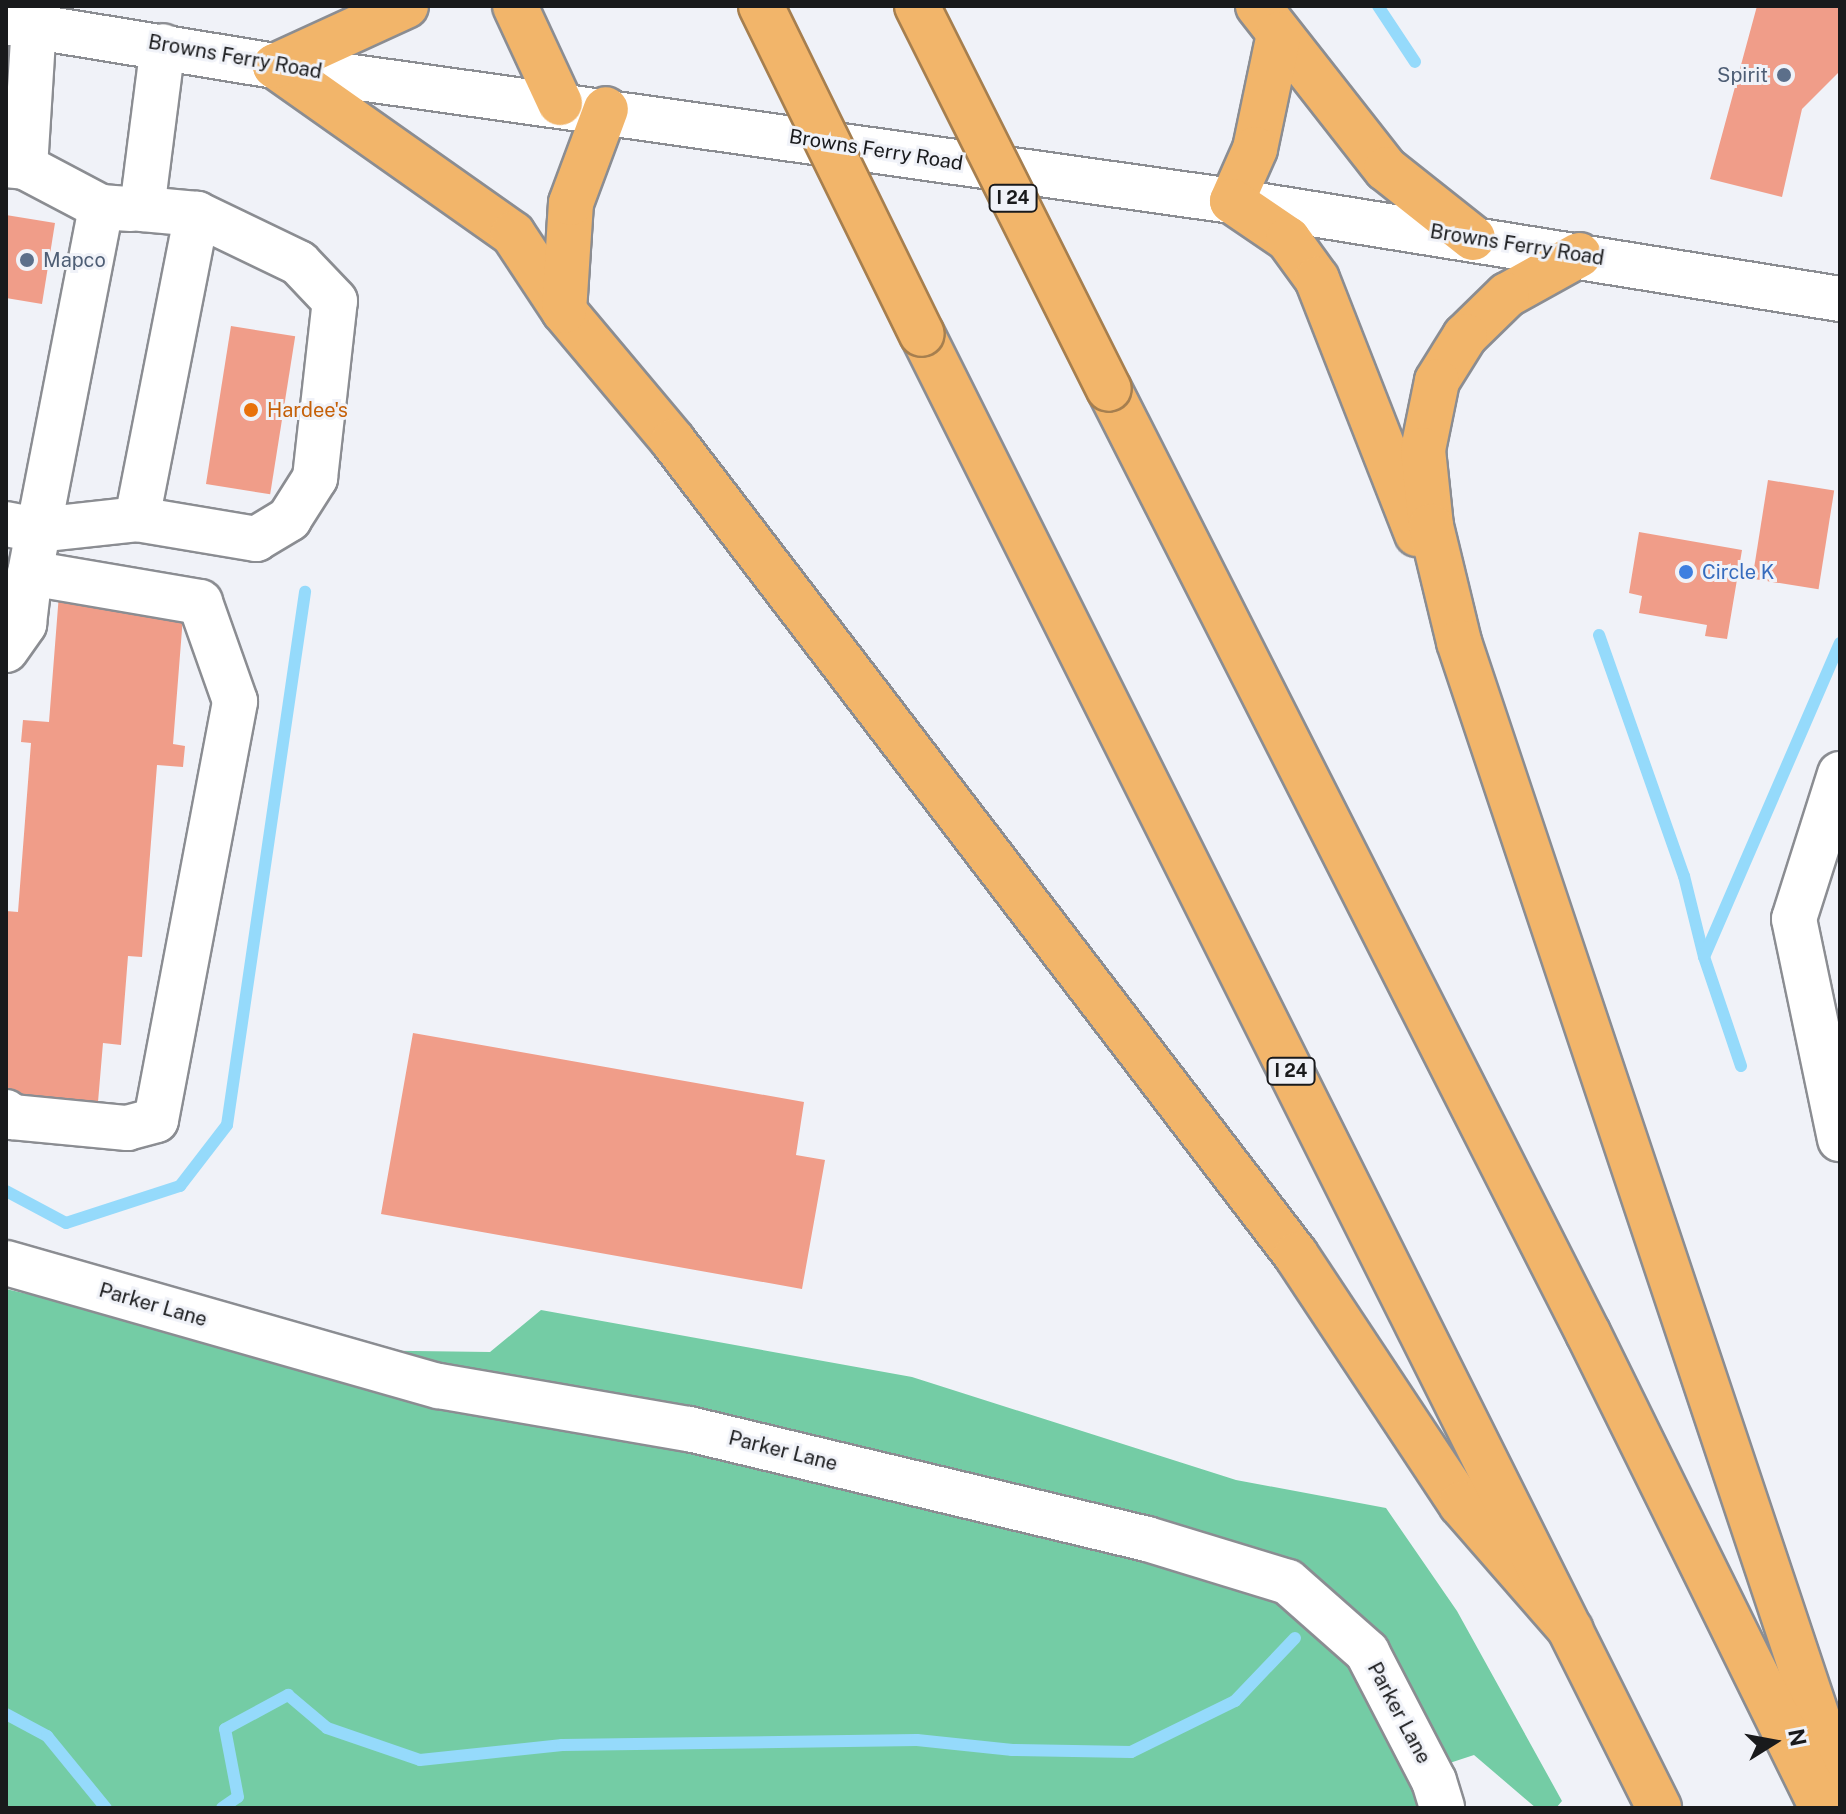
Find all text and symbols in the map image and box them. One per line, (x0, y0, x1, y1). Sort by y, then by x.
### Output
street label: Browns Ferry Road (146, 30, 324, 84)
place label: Spirit (1717, 63, 1768, 87)
marker: Spirit (1775, 66, 1793, 84)
street label: Browns Ferry Road (787, 124, 965, 176)
road number: I 24 (987, 184, 1039, 212)
street label: Browns Ferry Road (1428, 219, 1606, 271)
place label: Mapco (43, 248, 106, 272)
marker: Mapco (18, 251, 36, 269)
place label: Hardee's (267, 398, 348, 422)
marker: Hardee's (242, 401, 260, 419)
place label: Circle K (1702, 560, 1775, 584)
marker: Circle K (1677, 563, 1695, 581)
road number: I 24 (1265, 1057, 1317, 1085)
street label: Parker Lane (96, 1278, 210, 1332)
street label: Parker Lane (726, 1426, 840, 1476)
street label: Parker Lane (1362, 1658, 1436, 1768)
north arrow (1734, 1702, 1814, 1782)
text: N (1783, 1726, 1812, 1748)

